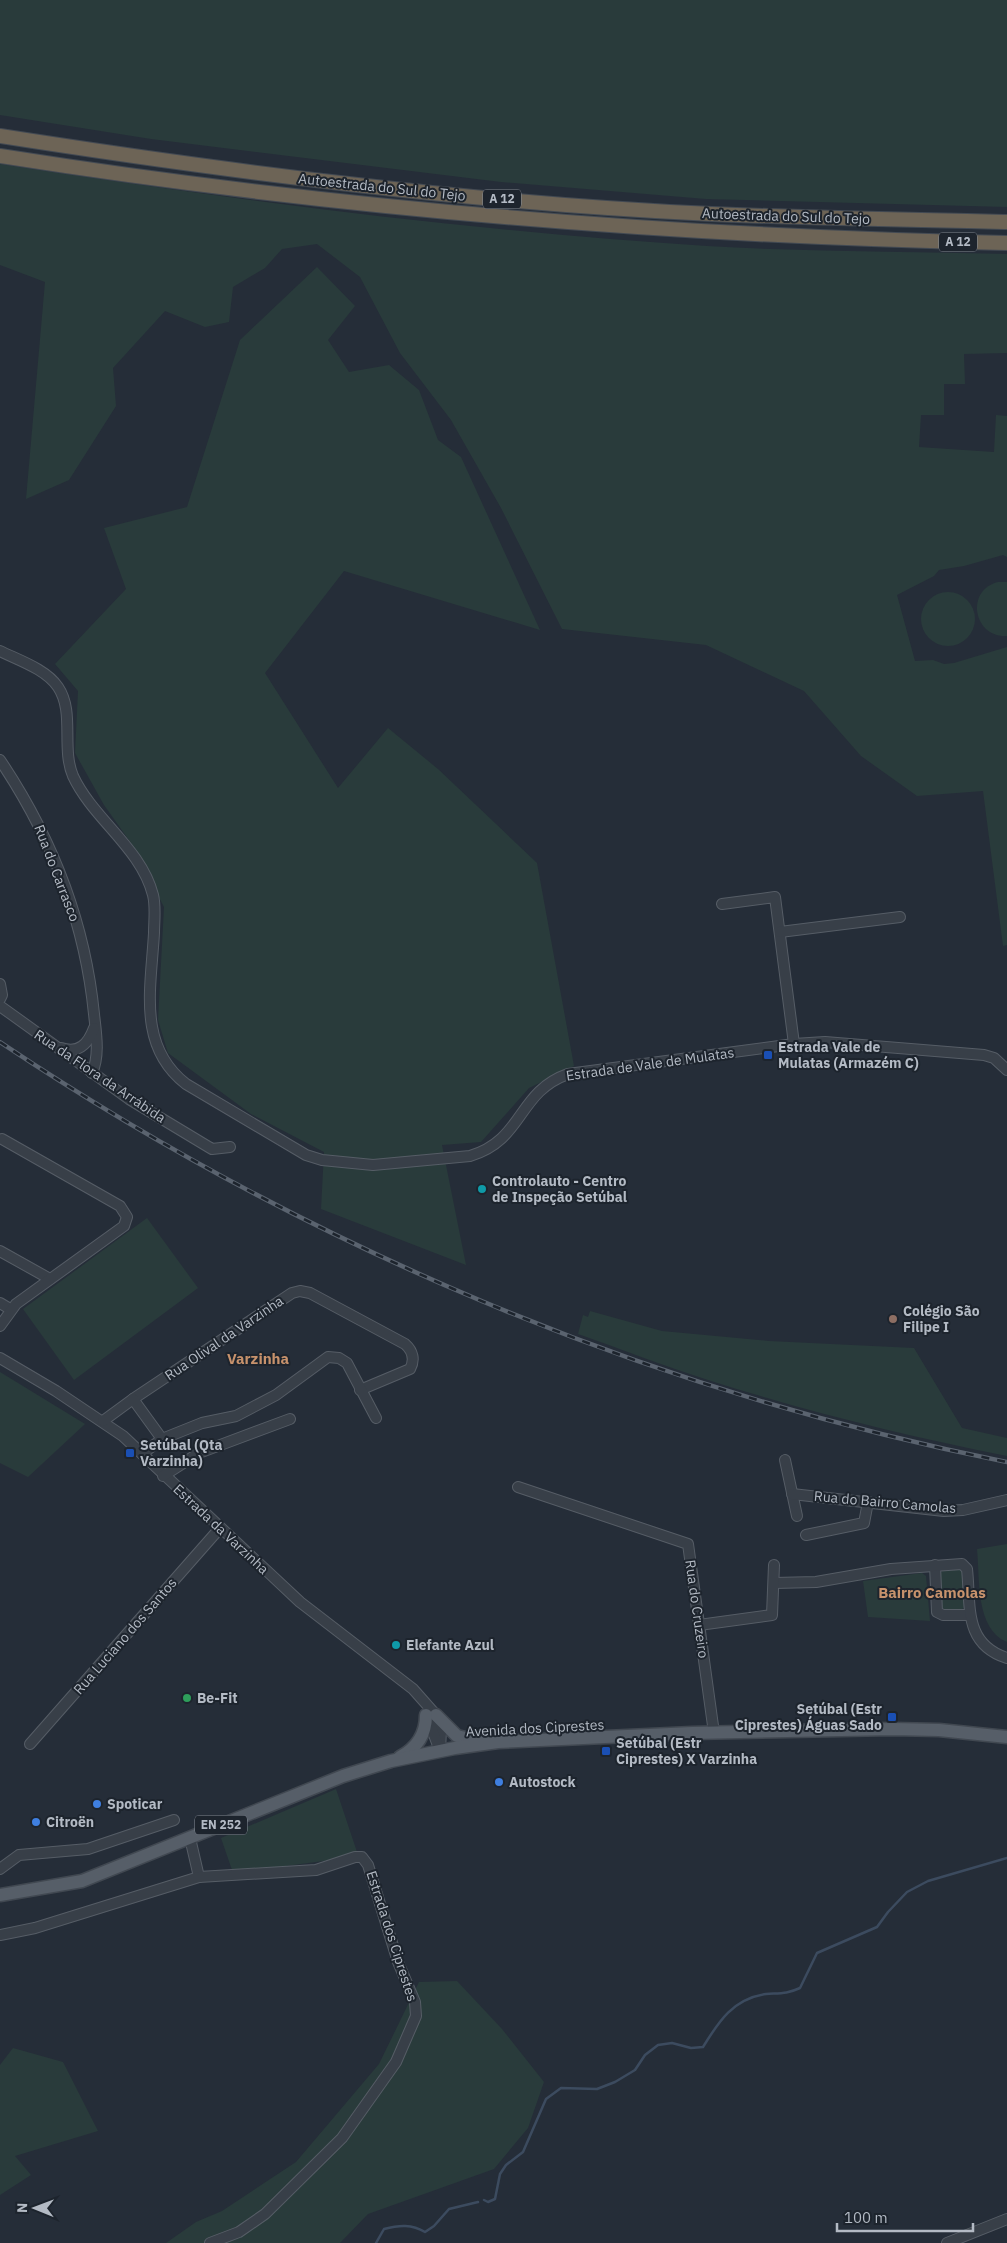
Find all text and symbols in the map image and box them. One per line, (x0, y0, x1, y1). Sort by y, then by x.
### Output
street label: Autoestrada do Sul do Tejo (297, 169, 467, 205)
road number: A 12 (483, 190, 521, 208)
street label: Autoestrada do Sul do Tejo (702, 204, 871, 228)
road number: A 12 (939, 232, 977, 252)
street label: Rua do Carrasco (30, 822, 84, 924)
street label: Rua da Flora da Arrábida (31, 1025, 170, 1127)
place label: Estrada Vale de Mulatas (Armazém C) (778, 1038, 919, 1072)
street label: Estrada de Vale de Mulatas (565, 1043, 735, 1085)
marker: Estrada Vale de Mulatas (Armazém C) (762, 1049, 774, 1061)
place label: Controlauto - Centro de Inspeção Setúbal (492, 1172, 627, 1206)
marker: Controlauto - Centro de Inspeção Setúbal (476, 1183, 488, 1195)
street label: Rua Olival da Varzinha (162, 1292, 286, 1384)
place label: Colégio São Filipe I (903, 1302, 980, 1336)
marker: Colégio São Filipe I (887, 1313, 899, 1325)
district label: Varzinha (227, 1350, 289, 1368)
place label: Setúbal (Qta Varzinha) (140, 1436, 222, 1470)
marker: Setúbal (Qta Varzinha) (124, 1447, 136, 1459)
street label: Estrada da Varzinha (169, 1480, 273, 1578)
street label: Rua do Bairro Camolas (813, 1487, 957, 1517)
street label: Rua do Cruzeiro (681, 1559, 713, 1660)
street label: Rua Luciano dos Santos (69, 1574, 181, 1698)
district label: Bairro Camolas (878, 1583, 986, 1602)
place label: Elefante Azul (406, 1636, 494, 1654)
marker: Elefante Azul (390, 1639, 402, 1651)
place label: Be-Fit (197, 1689, 238, 1707)
marker: Be-Fit (181, 1692, 193, 1704)
place label: Setúbal (Estr Ciprestes) Águas Sado (735, 1700, 882, 1734)
marker: Setúbal (Estr Ciprestes) Águas Sado (886, 1711, 898, 1723)
street label: Avenida dos Ciprestes (465, 1715, 605, 1741)
place label: Setúbal (Estr Ciprestes) X Varzinha (616, 1734, 757, 1768)
marker: Setúbal (Estr Ciprestes) X Varzinha (600, 1745, 612, 1757)
place label: Autostock (509, 1773, 577, 1791)
marker: Autostock (493, 1776, 505, 1788)
place label: Spoticar (107, 1795, 163, 1813)
marker: Spoticar (91, 1798, 103, 1810)
place label: Citroën (46, 1813, 94, 1831)
marker: Citroën (30, 1816, 42, 1828)
road number: EN 252 (195, 1816, 247, 1834)
street label: Estrada dos Ciprestes (362, 1868, 422, 2004)
north arrow (10, 2183, 60, 2233)
scale bar (837, 2200, 973, 2232)
text: N (13, 2203, 31, 2213)
text: 100 m (844, 2208, 888, 2227)

